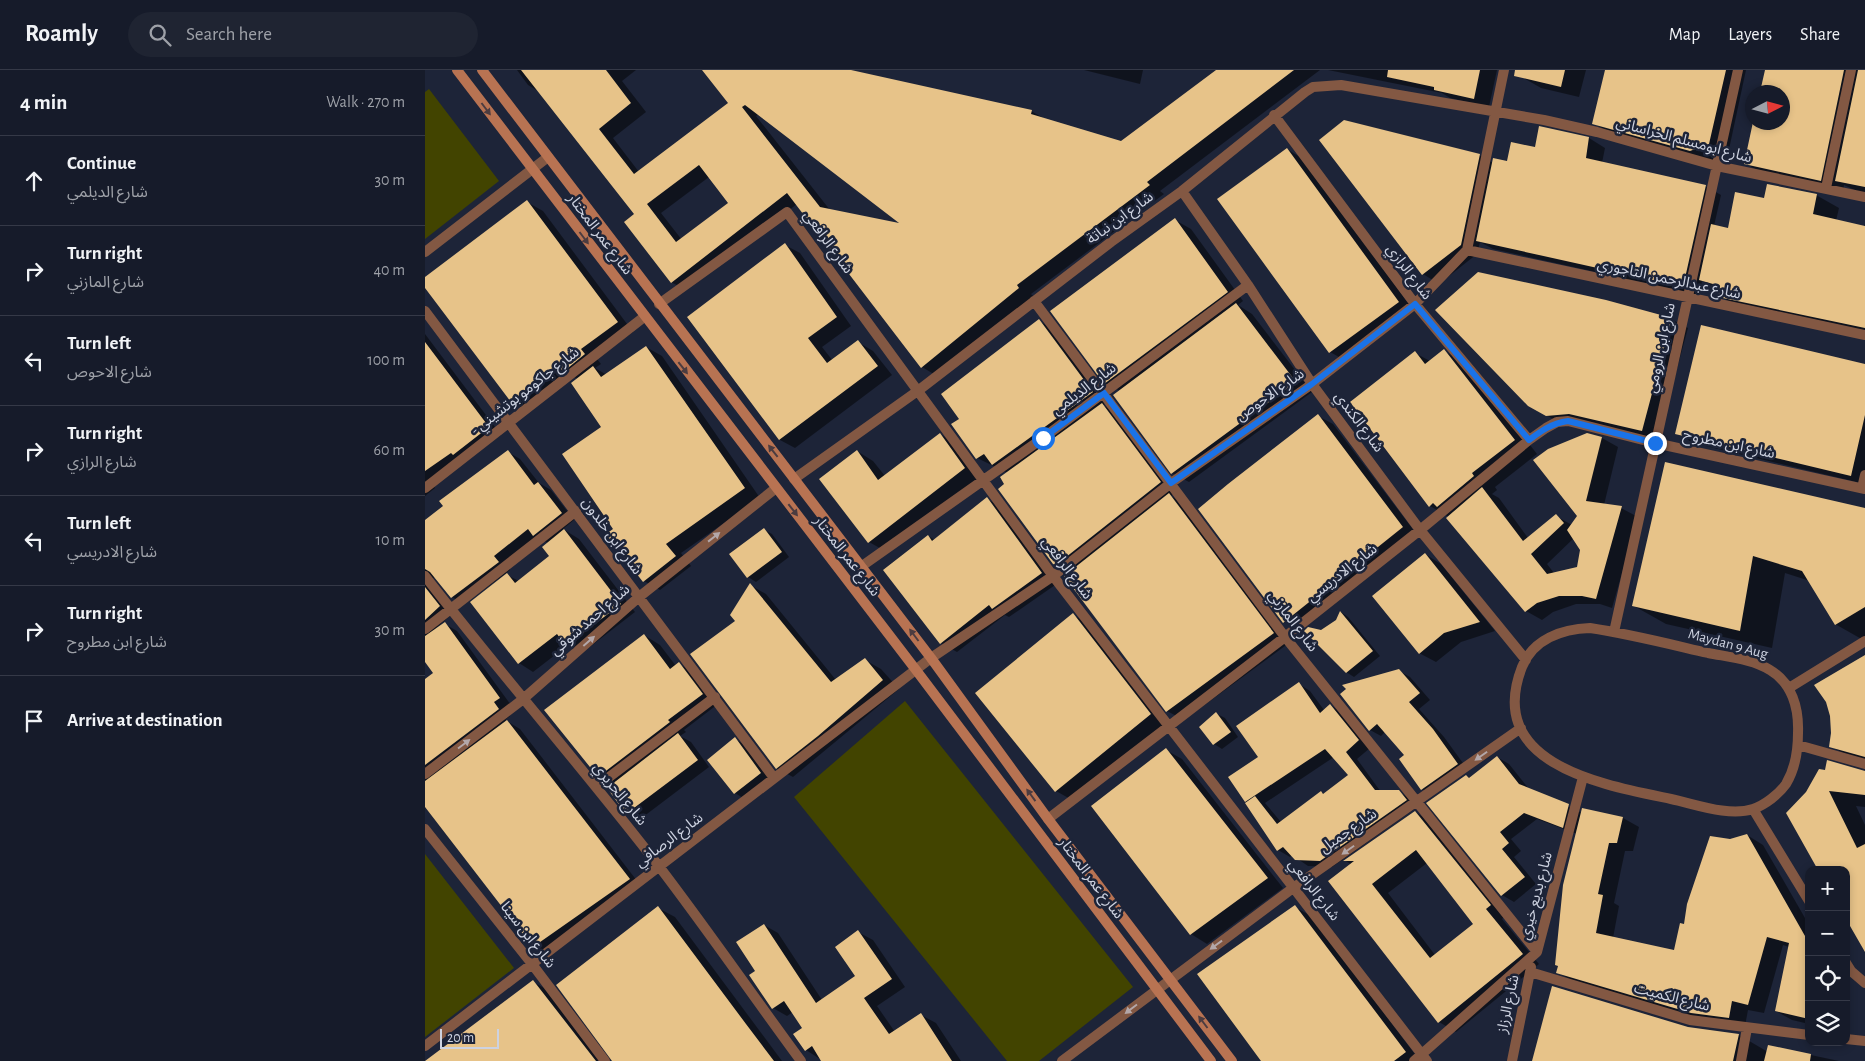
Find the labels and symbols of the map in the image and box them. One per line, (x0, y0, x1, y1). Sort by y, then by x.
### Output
north arrow (1745, 85, 1790, 130)
one-way arrow (481, 102, 491, 116)
street label: شارع ابومسلم الخراساني (1614, 115, 1754, 169)
street label: شارع ابن نباتة (1084, 189, 1159, 250)
street label: شارع عمر المختار (561, 190, 635, 280)
street label: شارع الرافعي (797, 208, 856, 279)
one-way arrow (579, 231, 590, 244)
street label: شارع الرازي (1380, 241, 1435, 305)
street label: شارع عبدالرحمن التاجوري (1595, 256, 1742, 306)
street label: شارع ابن الرومي (1644, 301, 1682, 395)
street label: - شارع جاكومو بوتشيني (468, 344, 585, 441)
street label: شارع الديلمي (1049, 360, 1121, 421)
one-way arrow (678, 361, 688, 374)
street label: شارع الاحوص (1233, 366, 1309, 427)
street label: شارع الكندي (1328, 389, 1387, 458)
route start (1032, 427, 1055, 450)
street label: شارع ابن مطروح (1681, 427, 1777, 465)
route end (1644, 432, 1667, 455)
one-way arrow (768, 444, 778, 458)
street label: شارع ابن خلدون (576, 495, 645, 580)
one-way arrow (787, 503, 798, 516)
street label: شارع عمر المختار (807, 512, 883, 602)
one-way arrow (707, 532, 720, 543)
street label: شارع الرافعي (1036, 534, 1095, 605)
street label: شارع الادريسي (1304, 541, 1383, 608)
street label: شارع احمد شوقي (547, 581, 635, 661)
street label: شارع المازني (1262, 588, 1321, 657)
street label: Maydan 9 Aug (1686, 626, 1770, 662)
one-way arrow (909, 629, 920, 642)
one-way arrow (582, 635, 595, 646)
one-way arrow (457, 739, 471, 749)
one-way arrow (1474, 751, 1488, 761)
street label: شارع الحريري (587, 760, 650, 831)
one-way arrow (1026, 788, 1036, 802)
street label: شارع جميل (1317, 806, 1382, 859)
street label: شارع الرصافي (632, 810, 708, 873)
street label: شارع عمر المختار (1052, 834, 1126, 924)
one-way arrow (1341, 845, 1355, 855)
street label: شارع بديع خيري (1517, 850, 1559, 943)
street label: شارع الرافعي (1282, 856, 1343, 926)
street label: شارع ابن سينا (494, 899, 559, 974)
one-way arrow (1209, 940, 1223, 950)
street label: شارع الرزاز (1494, 973, 1525, 1036)
street label: شارع الكميت (1632, 980, 1712, 1018)
one-way arrow (1124, 1004, 1138, 1014)
one-way arrow (1197, 1016, 1208, 1029)
scale bar (440, 1026, 499, 1049)

